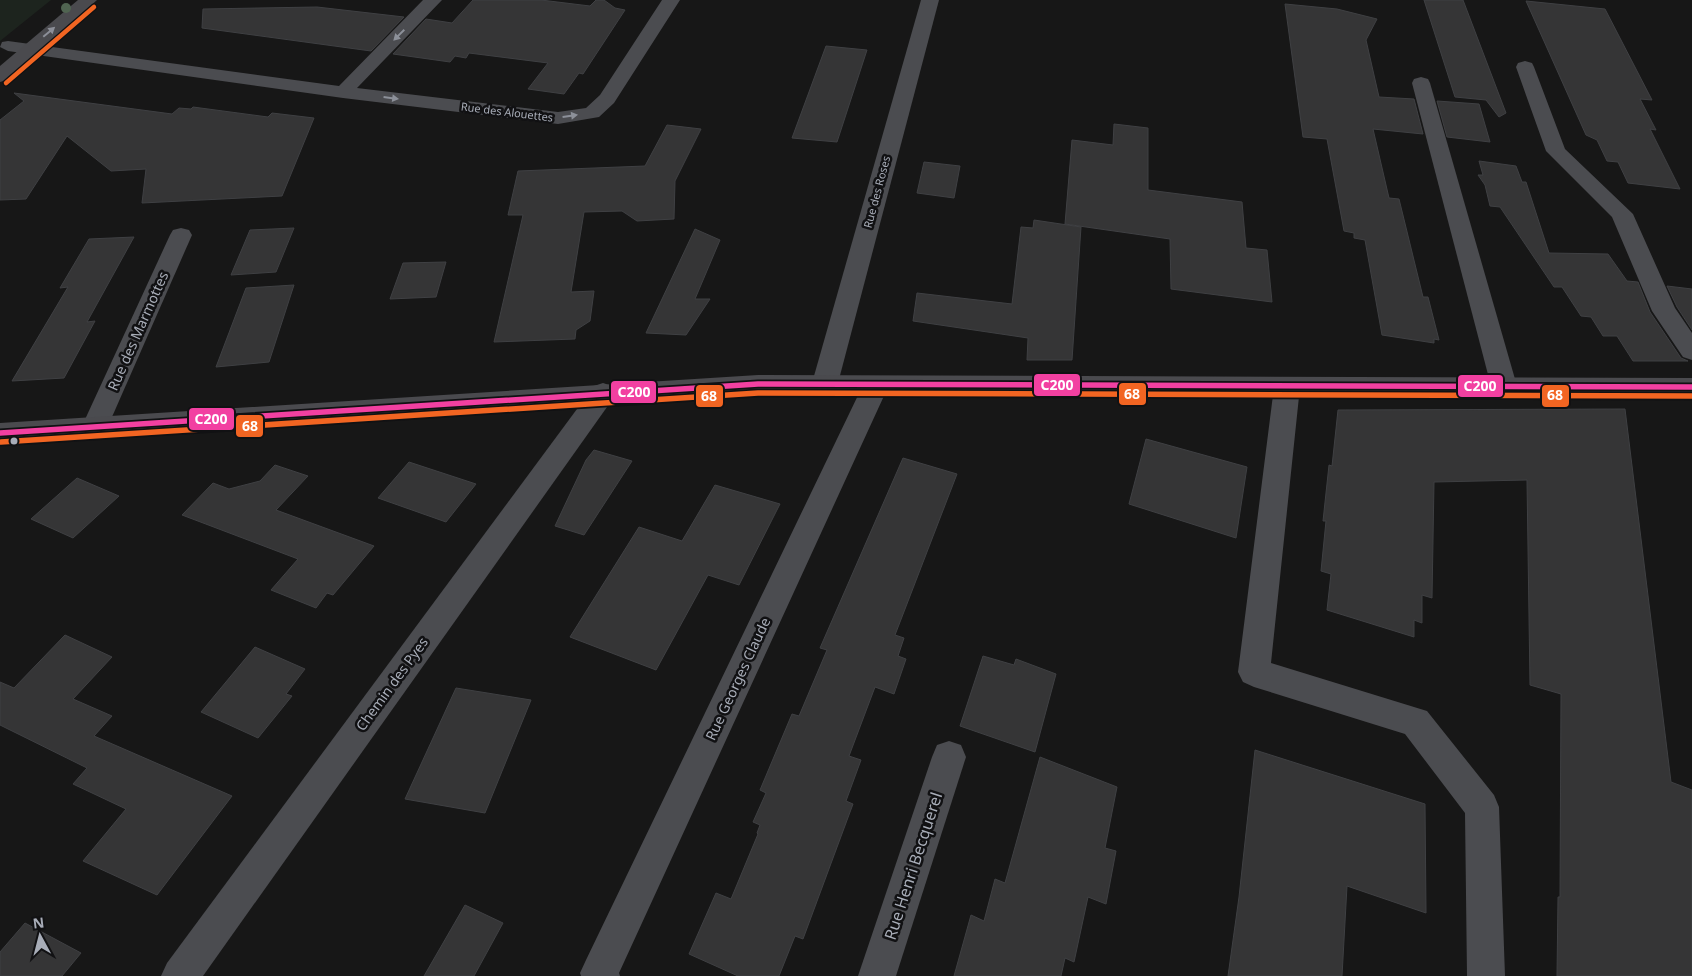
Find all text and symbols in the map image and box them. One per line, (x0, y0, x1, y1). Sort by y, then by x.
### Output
one-way arrow (43, 26, 56, 37)
one-way arrow (393, 29, 405, 41)
one-way arrow (384, 94, 400, 102)
street label: Rue des Alouettes (460, 98, 554, 125)
one-way arrow (563, 112, 579, 120)
street label: Rue des Roses (860, 154, 893, 230)
street label: Rue des Marmottes (103, 268, 172, 393)
line badge: C200 (1033, 373, 1081, 397)
line badge: C200 (1457, 374, 1504, 398)
text: C200 (1040, 375, 1074, 394)
text: C200 (1463, 376, 1497, 395)
line badge: C200 (610, 380, 657, 404)
text: C200 (617, 382, 651, 401)
line badge: 68 (1118, 382, 1147, 406)
line badge: 68 (695, 384, 724, 408)
text: 68 (1124, 384, 1140, 403)
line badge: 68 (1541, 384, 1570, 408)
text: 68 (1547, 385, 1563, 404)
text: 68 (701, 386, 717, 405)
line badge: C200 (188, 407, 235, 431)
text: C200 (194, 409, 228, 428)
line badge: 68 (235, 414, 264, 438)
text: 68 (242, 416, 258, 435)
unlabelled marker (9, 436, 19, 446)
street label: Rue Georges Claude (701, 614, 774, 743)
street label: Chemin des Pyes (351, 633, 432, 734)
street label: Rue Henri Becquerel (879, 789, 947, 943)
north arrow (15, 911, 65, 961)
text: N (32, 912, 45, 933)

